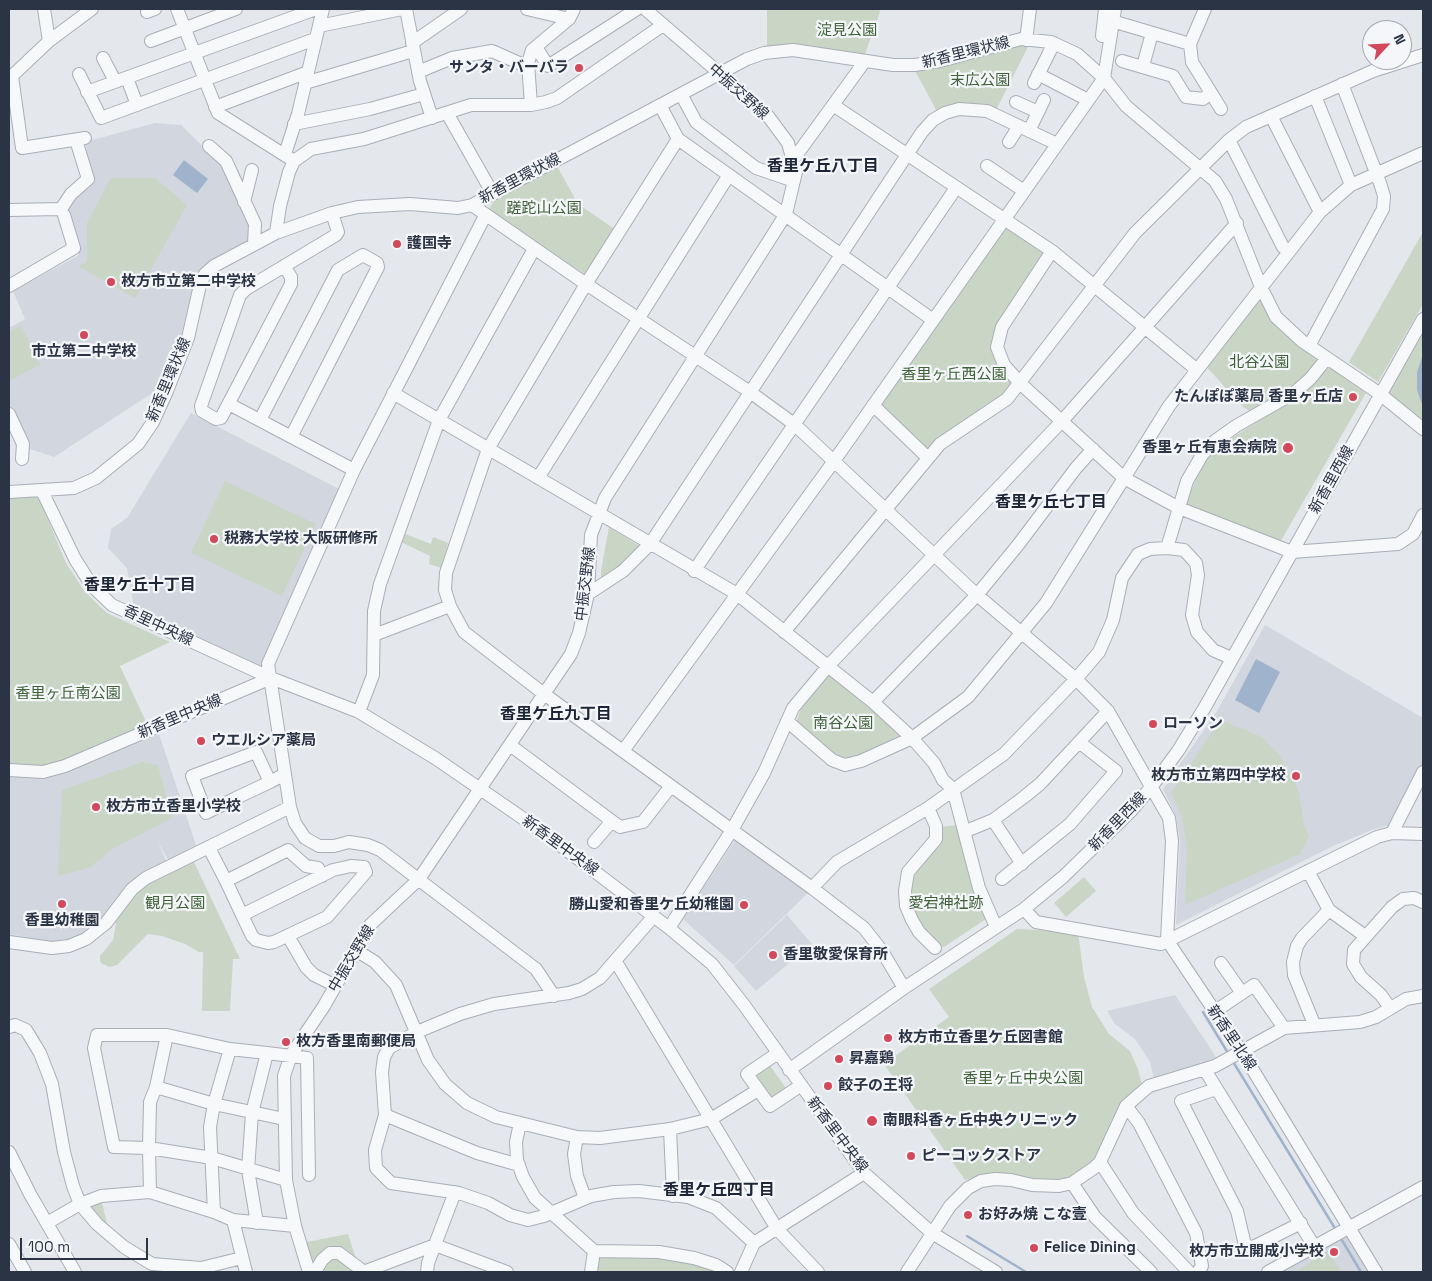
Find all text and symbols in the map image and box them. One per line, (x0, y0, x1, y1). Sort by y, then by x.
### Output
north arrow (1362, 20, 1412, 70)
park label: 淀見公園 (817, 22, 877, 40)
text: N (1390, 31, 1410, 47)
street label: 新香里環状線 (920, 33, 1012, 73)
place label: サンタ・バーバラ (449, 59, 569, 77)
street label: 中振交野線 (704, 60, 772, 124)
marker: サンタ・バーバラ (573, 62, 585, 74)
park label: 末広公園 (950, 72, 1010, 90)
street label: 新香里環状線 (476, 150, 564, 208)
district label: 香里ケ丘八丁目 (767, 157, 879, 177)
park label: 蹉跎山公園 (507, 200, 581, 218)
place label: 護国寺 (407, 235, 452, 253)
marker: 護国寺 (391, 238, 403, 250)
place label: 枚方市立第二中学校 (121, 273, 256, 291)
marker: 枚方市立第二中学校 (105, 276, 117, 288)
marker: 市立第二中学校 (78, 329, 90, 341)
street label: 新香里環状線 (143, 335, 195, 425)
place label: 市立第二中学校 (32, 343, 136, 361)
park label: 北谷公園 (1229, 354, 1289, 372)
park label: 香里ヶ丘西公園 (902, 366, 1006, 384)
place label: たんぽぽ薬局 香里ヶ丘店 (1174, 388, 1343, 406)
marker: たんぽぽ薬局 香里ヶ丘店 (1347, 391, 1359, 403)
place label: 香里ヶ丘有恵会病院 (1142, 439, 1277, 457)
marker: 香里ヶ丘有恵会病院 (1281, 441, 1295, 455)
street label: 新香里西線 (1306, 443, 1358, 517)
district label: 香里ケ丘七丁目 (995, 493, 1107, 513)
place label: 税務大学校 大阪研修所 (224, 530, 378, 548)
marker: 税務大学校 大阪研修所 (208, 533, 220, 545)
street label: 中振交野線 (572, 546, 600, 622)
district label: 香里ケ丘十丁目 (84, 576, 196, 596)
street label: 香里中央線 (120, 602, 196, 650)
park label: 香里ヶ丘南公園 (16, 685, 120, 703)
street label: 新香里中央線 (135, 691, 225, 743)
district label: 香里ケ丘九丁目 (500, 705, 612, 725)
park label: 南谷公園 (813, 715, 873, 733)
place label: ローソン (1163, 715, 1223, 733)
marker: ローソン (1147, 718, 1159, 730)
place label: ウエルシア薬局 (211, 732, 316, 750)
marker: ウエルシア薬局 (195, 735, 207, 747)
place label: 枚方市立第四中学校 (1151, 767, 1286, 785)
marker: 枚方市立第四中学校 (1290, 770, 1302, 782)
street label: 新香里西線 (1085, 789, 1151, 855)
place label: 枚方市立香里小学校 (106, 798, 241, 816)
marker: 枚方市立香里小学校 (90, 801, 102, 813)
street label: 新香里中央線 (518, 812, 602, 880)
park label: 観月公園 (145, 895, 205, 913)
park label: 愛宕神社跡 (909, 895, 983, 913)
place label: 勝山愛和香里ケ丘幼稚園 (569, 896, 734, 914)
marker: 香里幼稚園 (56, 898, 68, 910)
marker: 勝山愛和香里ケ丘幼稚園 (738, 899, 750, 911)
place label: 香里幼稚園 (25, 912, 99, 930)
street label: 中振交野線 (325, 922, 379, 996)
place label: 香里敬愛保育所 (783, 946, 888, 964)
marker: 香里敬愛保育所 (767, 949, 779, 961)
street label: 新香里北線 (1203, 1002, 1259, 1074)
place label: 枚方市立香里ケ丘図書館 (898, 1029, 1063, 1047)
marker: 枚方市立香里ケ丘図書館 (882, 1032, 894, 1044)
place label: 枚方香里南郵便局 (296, 1033, 416, 1051)
marker: 枚方香里南郵便局 (280, 1036, 292, 1048)
place label: 昇嘉鶏 (849, 1050, 894, 1068)
marker: 昇嘉鶏 (833, 1053, 845, 1065)
park label: 香里ヶ丘中央公園 (963, 1070, 1083, 1088)
place label: 餃子の王将 (838, 1077, 913, 1095)
marker: 餃子の王将 (822, 1080, 834, 1092)
street label: 新香里中央線 (803, 1094, 871, 1176)
place label: 南眼科香ヶ丘中央クリニック (883, 1112, 1078, 1130)
marker: 南眼科香ヶ丘中央クリニック (865, 1114, 879, 1128)
place label: ピーコックストア (921, 1147, 1041, 1165)
marker: ピーコックストア (905, 1150, 917, 1162)
district label: 香里ケ丘四丁目 (663, 1181, 775, 1201)
place label: お好み焼 こな壹 (978, 1206, 1087, 1224)
marker: お好み焼 こな壹 (962, 1209, 974, 1221)
scale bar (22, 1228, 150, 1260)
text: 100 m (28, 1237, 70, 1256)
place label: Felice Dining (1044, 1239, 1136, 1257)
marker: Felice Dining (1028, 1242, 1040, 1254)
place label: 枚方市立開成小学校 (1189, 1243, 1324, 1261)
marker: 枚方市立開成小学校 (1328, 1246, 1340, 1258)

